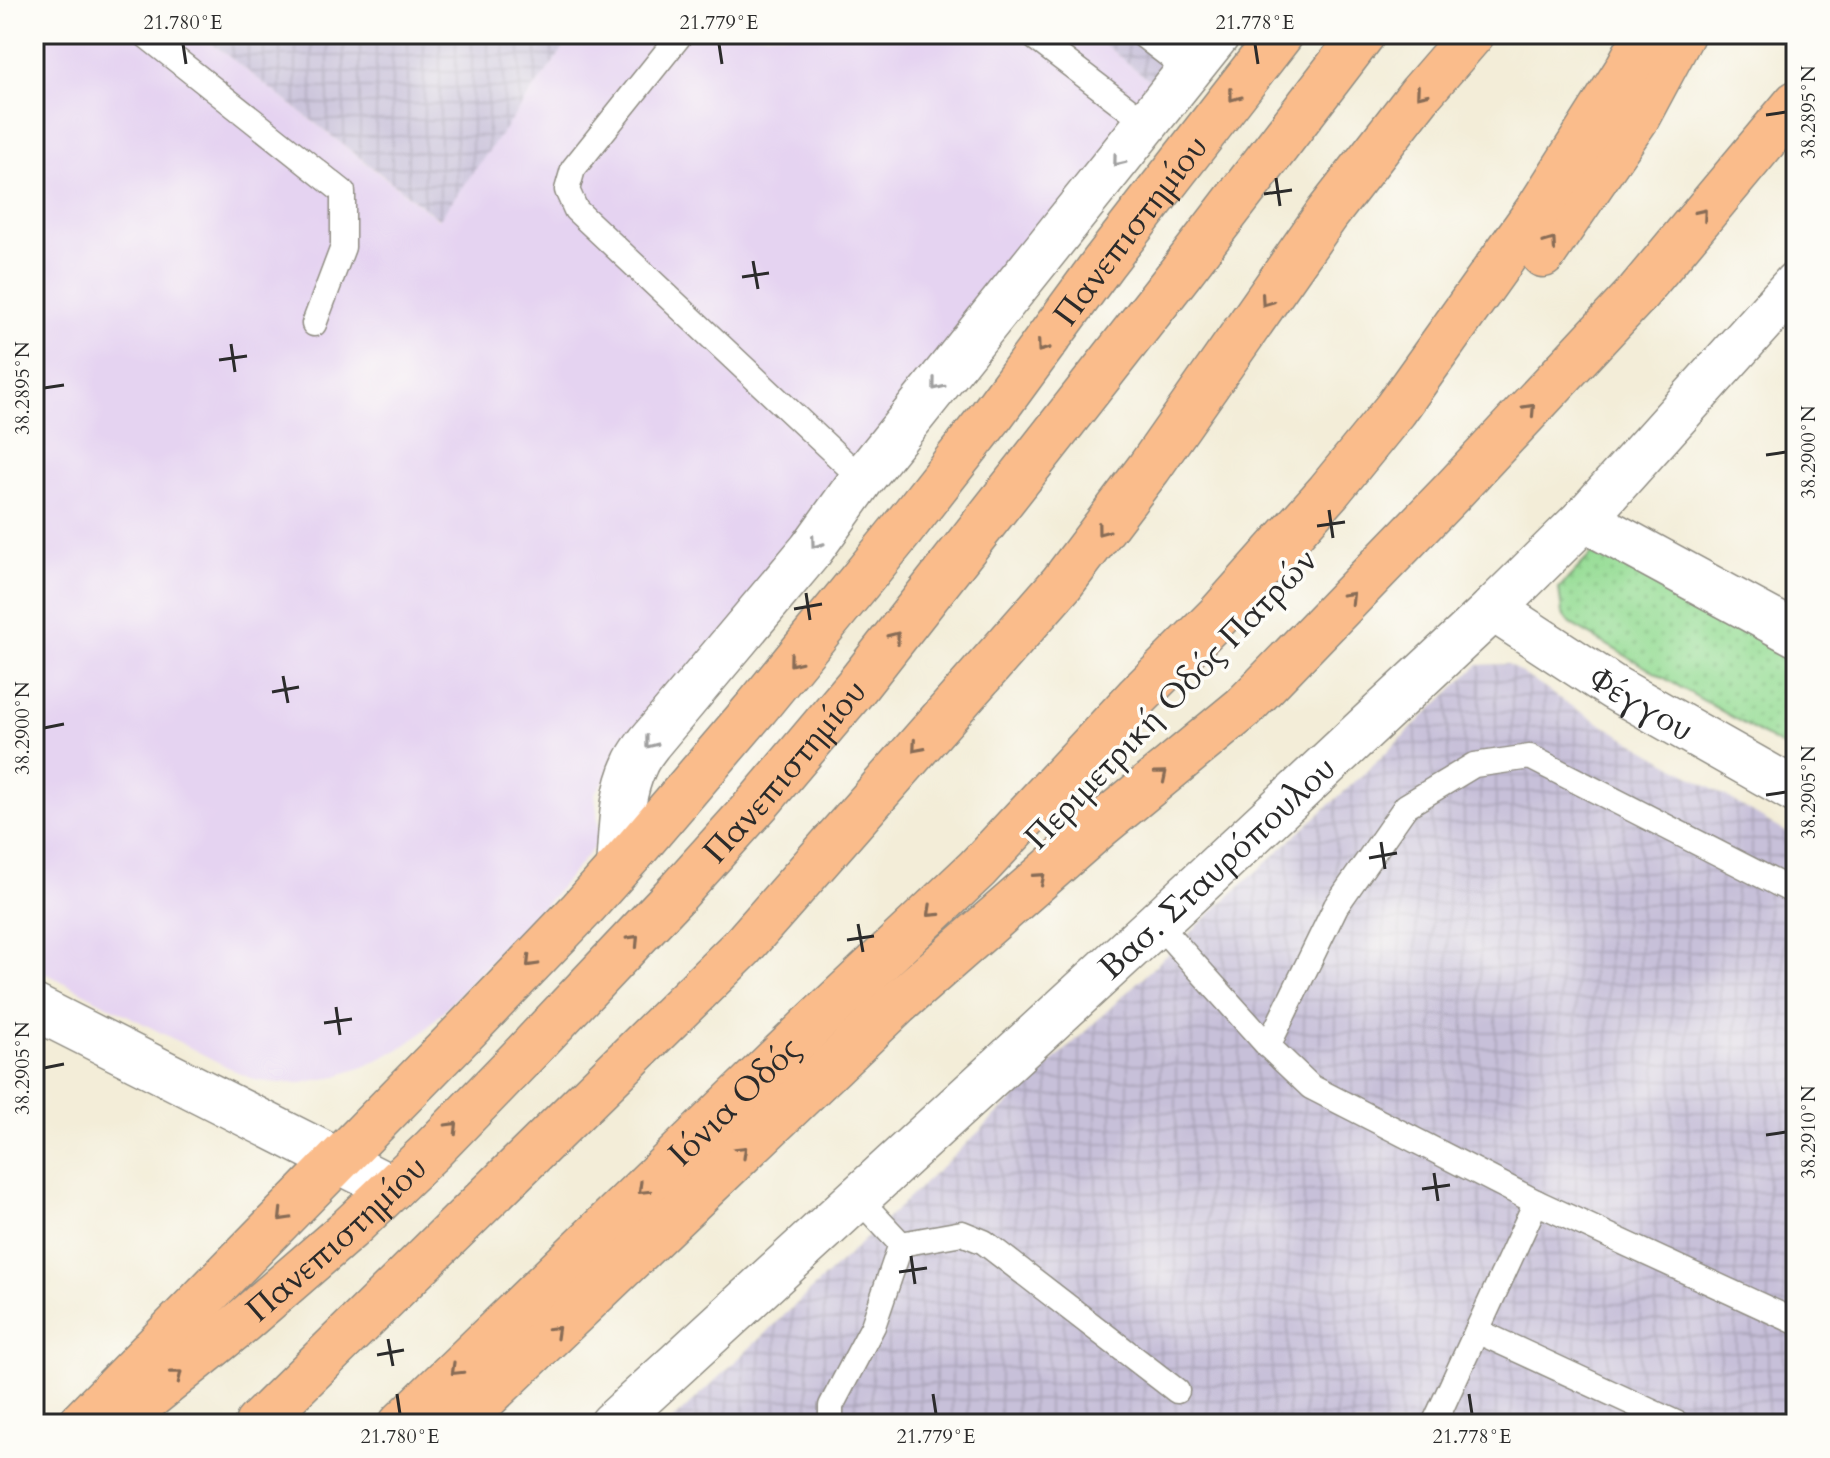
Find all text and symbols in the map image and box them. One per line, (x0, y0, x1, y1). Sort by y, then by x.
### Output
text: 21.780°E (144, 9, 222, 36)
text: 21.779°E (680, 9, 758, 36)
text: 21.778°E (1216, 9, 1294, 36)
text: 38.2895°N (1795, 65, 1822, 159)
one-way arrow (1416, 84, 1431, 98)
one-way arrow (1229, 87, 1243, 102)
street label: Πανεπιστημίου (1043, 126, 1218, 335)
one-way arrow (1113, 152, 1128, 166)
one-way arrow (1692, 209, 1707, 223)
one-way arrow (1541, 237, 1556, 251)
one-way arrow (1261, 293, 1276, 307)
one-way arrow (1037, 338, 1051, 353)
text: 38.2895°N (9, 341, 36, 435)
one-way arrow (932, 376, 947, 391)
one-way arrow (1521, 404, 1535, 418)
text: 38.2900°N (1795, 405, 1822, 499)
one-way arrow (1097, 521, 1111, 536)
one-way arrow (812, 534, 826, 548)
street label: Περιμετρική Οδός Πατρών (1014, 538, 1327, 859)
one-way arrow (1341, 592, 1356, 606)
one-way arrow (885, 632, 900, 646)
one-way arrow (789, 652, 804, 666)
street label: Φέγγου (1580, 656, 1702, 752)
street label: Πανεπιστημίου (693, 670, 877, 873)
text: 38.2900°N (9, 681, 36, 775)
one-way arrow (646, 734, 660, 748)
one-way arrow (912, 738, 927, 753)
text: 38.2905°N (1795, 745, 1822, 839)
street label: Βασ. Σταυρόπουλου (1089, 746, 1346, 990)
one-way arrow (1152, 770, 1167, 785)
one-way arrow (1031, 874, 1045, 888)
one-way arrow (927, 903, 941, 918)
one-way arrow (624, 935, 639, 949)
one-way arrow (525, 953, 540, 967)
text: 38.2905°N (9, 1021, 36, 1115)
street label: Ιόνια Οδός (658, 1027, 811, 1176)
text: 38.2910°N (1795, 1085, 1822, 1179)
one-way arrow (444, 1122, 459, 1136)
street label: Πανεπιστημίου (236, 1145, 437, 1333)
one-way arrow (733, 1146, 747, 1160)
one-way arrow (638, 1179, 652, 1194)
one-way arrow (278, 1207, 293, 1221)
one-way arrow (546, 1326, 560, 1340)
one-way arrow (451, 1361, 465, 1375)
one-way arrow (168, 1370, 182, 1385)
text: 21.780°E (361, 1423, 439, 1450)
text: 21.779°E (897, 1423, 975, 1450)
text: 21.778°E (1433, 1423, 1511, 1450)

